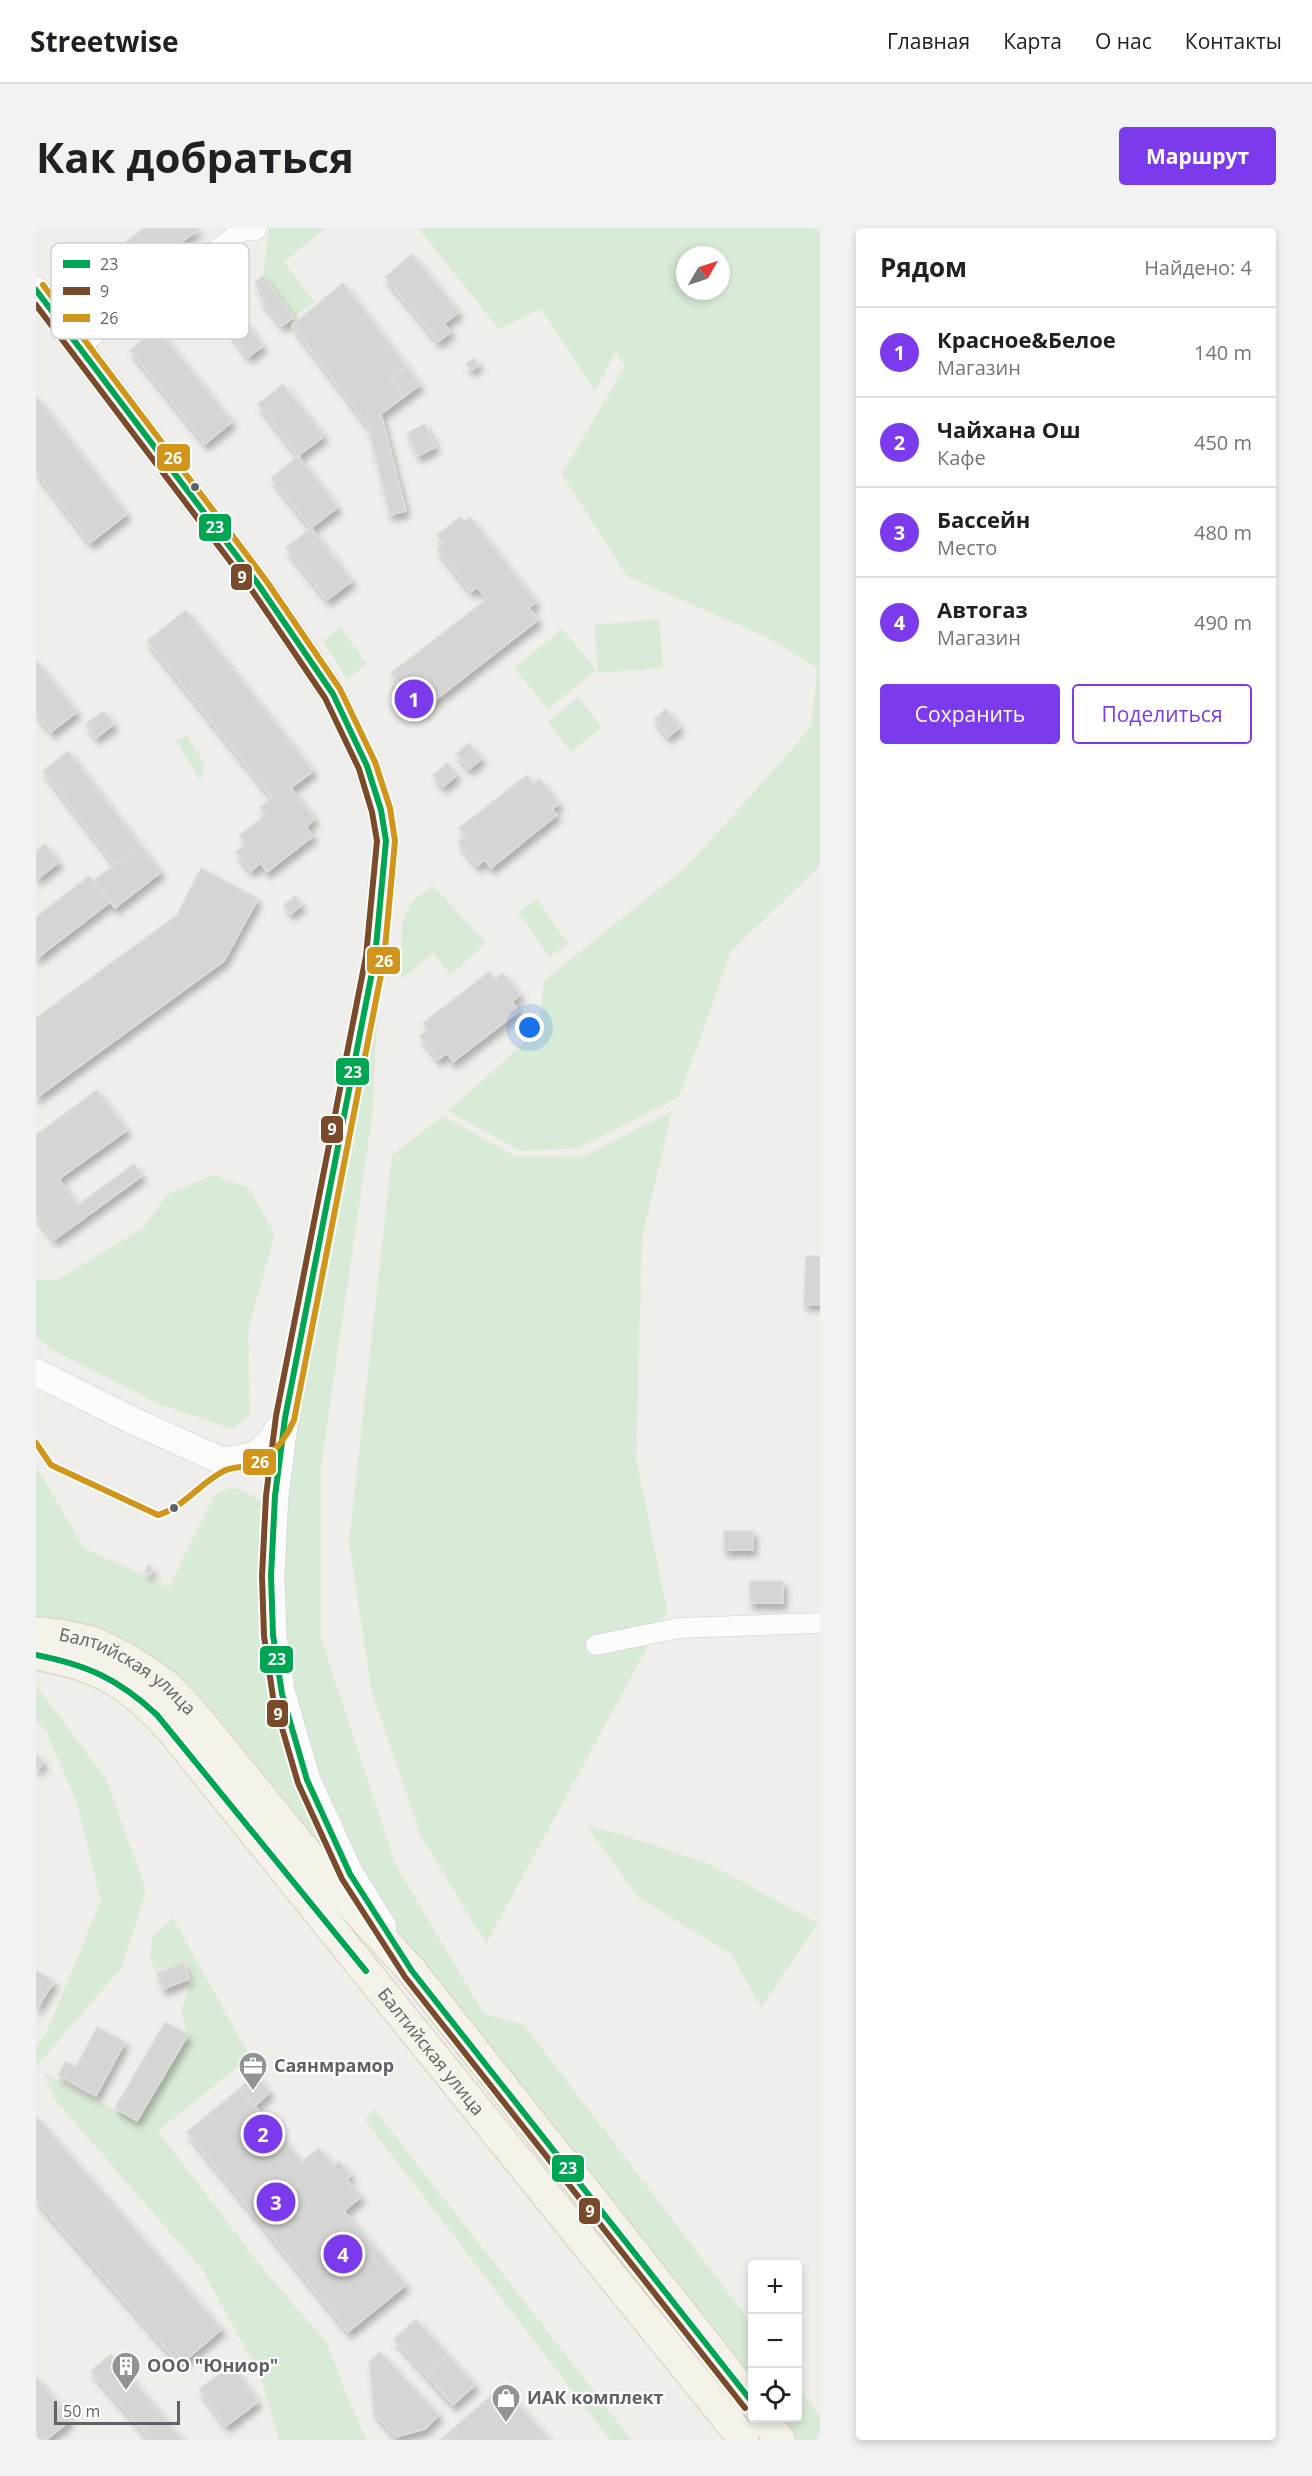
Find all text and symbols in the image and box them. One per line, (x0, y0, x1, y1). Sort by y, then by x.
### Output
text: Streetwise (30, 22, 179, 60)
text: Главная (887, 27, 970, 55)
text: Карта (1003, 27, 1062, 55)
text: О нас (1095, 27, 1152, 55)
text: Контакты (1185, 27, 1282, 55)
button: Маршрут (1119, 127, 1276, 185)
text: Как добраться (36, 128, 354, 185)
legend (51, 243, 249, 339)
north arrow (676, 246, 730, 300)
text: Рядом (880, 249, 967, 285)
text: 23 (100, 253, 118, 275)
text: Найдено: 4 (1144, 254, 1252, 281)
text: 9 (100, 280, 109, 302)
text: 26 (100, 307, 118, 329)
text: Красное&Белое (937, 324, 1116, 354)
text: 1 (894, 339, 905, 366)
text: 140 m (1194, 339, 1252, 366)
text: Магазин (937, 354, 1021, 381)
text: Чайхана Ош (937, 414, 1081, 444)
text: 2 (894, 429, 905, 456)
text: 450 m (1194, 429, 1252, 456)
line badge: 26 (156, 443, 191, 472)
text: Кафе (937, 444, 986, 471)
text: 26 (164, 447, 182, 469)
unlabelled marker (189, 481, 201, 493)
text: Бассейн (937, 504, 1030, 534)
line badge: 23 (198, 513, 232, 542)
text: 23 (206, 516, 224, 538)
text: 3 (894, 519, 905, 546)
text: 480 m (1194, 519, 1252, 546)
text: Место (937, 534, 997, 561)
line badge: 9 (230, 563, 253, 591)
text: 9 (237, 566, 247, 588)
text: Автогаз (937, 594, 1028, 624)
text: 4 (894, 609, 905, 636)
text: 490 m (1194, 609, 1252, 636)
text: Магазин (937, 624, 1021, 651)
pin: 1 (394, 676, 434, 722)
button: Сохранить (880, 684, 1060, 744)
button: Поделиться (1072, 684, 1252, 744)
line badge: 26 (366, 946, 401, 975)
text: 26 (375, 950, 393, 972)
your location (515, 1013, 544, 1042)
line badge: 23 (335, 1057, 370, 1086)
text: 23 (344, 1061, 362, 1083)
line badge: 9 (320, 1115, 344, 1144)
text: 9 (327, 1118, 337, 1140)
line badge: 26 (242, 1448, 277, 1476)
text: 26 (251, 1451, 269, 1473)
unlabelled marker (168, 1502, 180, 1514)
street label: Балтийская улица (57, 1622, 202, 1720)
line badge: 23 (259, 1645, 294, 1674)
text: 23 (268, 1648, 286, 1670)
line badge: 9 (266, 1699, 289, 1728)
text: 9 (273, 1703, 283, 1725)
street label: Балтийская улица (373, 1982, 490, 2120)
office icon: Саянмрамор (237, 2050, 269, 2092)
place label: Саянмрамор (274, 2053, 394, 2077)
pin: 2 (244, 2112, 282, 2156)
line badge: 23 (551, 2154, 585, 2183)
text: 23 (559, 2157, 577, 2179)
pin: 3 (256, 2180, 296, 2224)
line badge: 9 (578, 2197, 601, 2225)
text: 9 (585, 2200, 595, 2222)
pin: 4 (324, 2232, 362, 2276)
map controls (748, 2260, 802, 2422)
button: + (748, 2260, 802, 2314)
button: − (748, 2314, 802, 2368)
building icon: ООО "Юниор" (110, 2350, 142, 2392)
place label: ООО "Юниор" (147, 2353, 278, 2377)
button: locate (748, 2368, 802, 2422)
shop icon: ИАК комплект (490, 2382, 522, 2424)
place label: ИАК комплект (527, 2385, 664, 2409)
scale bar (54, 2398, 180, 2426)
text: 50 m (63, 2400, 100, 2422)

